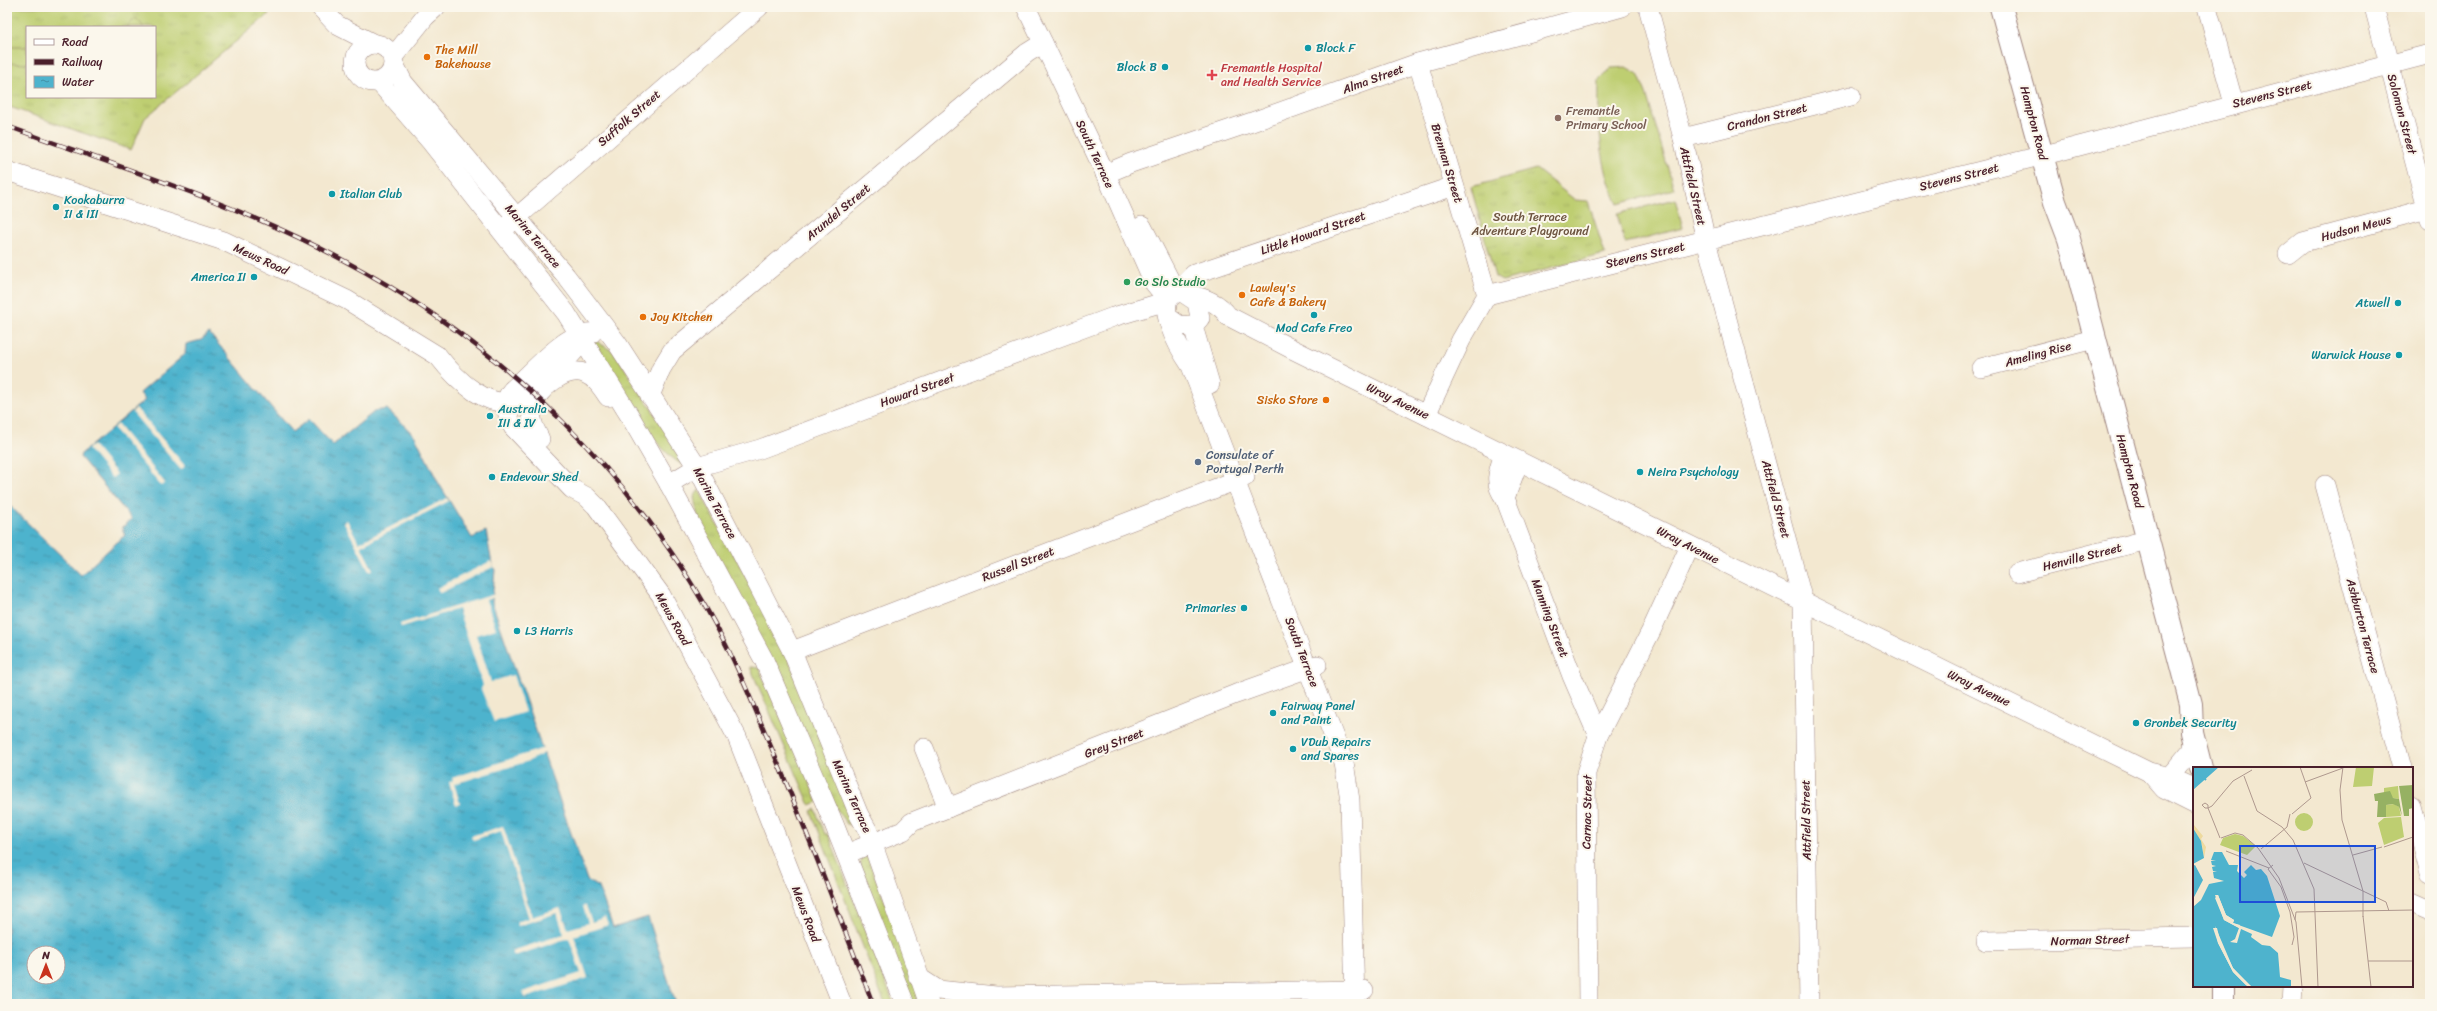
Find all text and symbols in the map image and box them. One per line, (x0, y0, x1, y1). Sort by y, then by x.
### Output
legend (26, 26, 156, 98)
text: Road (62, 31, 89, 53)
place label: Block F (1316, 37, 1357, 59)
place label: The Mill Bakehouse (435, 39, 491, 75)
marker: Block F (1303, 43, 1313, 53)
text: Railway (62, 51, 103, 73)
marker: The Mill Bakehouse (422, 52, 432, 62)
place label: Block B (1117, 56, 1157, 78)
place label: Fremantle Hospital and Health Service (1221, 57, 1322, 93)
street label: Alma Street (1338, 58, 1407, 101)
marker: Block B (1160, 62, 1170, 72)
marker: Fremantle Hospital and Health Service (1206, 69, 1218, 81)
text: Water (62, 71, 95, 93)
street label: Solomon Street (2381, 71, 2424, 158)
street label: Stevens Street (2230, 74, 2314, 114)
street label: Hampton Road (2014, 83, 2055, 163)
street label: Suffolk Street (592, 84, 666, 152)
street label: Crandon Street (1725, 96, 1809, 138)
place label: Fremantle Primary School (1566, 100, 1647, 136)
marker: Fremantle Primary School (1553, 113, 1563, 123)
street label: South Terrace (1069, 116, 1121, 192)
street label: Brennan Street (1424, 121, 1470, 205)
street label: Attfield Street (1673, 143, 1713, 228)
street label: Stevens Street (1917, 157, 2001, 197)
street label: Arundel Street (800, 178, 876, 247)
place label: Italian Club (339, 183, 403, 205)
place label: Kookaburra II & III (63, 189, 126, 225)
marker: Italian Club (327, 189, 337, 199)
street label: Marine Terrace (499, 199, 567, 273)
marker: Kookaburra II & III (51, 202, 61, 212)
street label: Little Howard Street (1257, 205, 1369, 261)
park label: South Terrace Adventure Playground (1470, 206, 1589, 242)
street label: Hudson Mews (2318, 208, 2394, 248)
street label: Stevens Street (1603, 235, 1687, 275)
street label: Mews Road (230, 237, 293, 282)
place label: America II (190, 266, 246, 288)
place label: Go Slo Studio (1135, 271, 1206, 293)
marker: America II (249, 272, 259, 282)
marker: Go Slo Studio (1122, 277, 1132, 287)
place label: Lawley's Cafe & Bakery (1250, 277, 1327, 313)
marker: Lawley's Cafe & Bakery (1237, 290, 1247, 300)
place label: Atwell (2355, 292, 2391, 314)
marker: Atwell (2393, 298, 2403, 308)
place label: Joy Kitchen (650, 306, 713, 328)
marker: Mod Cafe Freo (1309, 310, 1319, 320)
marker: Joy Kitchen (638, 312, 648, 322)
place label: Mod Cafe Freo (1276, 317, 1352, 339)
street label: Ameling Rise (2001, 335, 2074, 374)
place label: Warwick House (2311, 344, 2391, 366)
marker: Warwick House (2394, 350, 2404, 360)
street label: Howard Street (877, 366, 959, 414)
street label: Wray Avenue (1363, 376, 1433, 426)
place label: Sisko Store (1257, 389, 1318, 411)
marker: Sisko Store (1321, 395, 1331, 405)
place label: Australia III & IV (497, 398, 547, 434)
marker: Australia III & IV (485, 411, 495, 421)
street label: Hampton Road (2110, 431, 2151, 511)
place label: Consulate of Portugal Perth (1206, 444, 1284, 480)
street label: Attfield Street (1755, 456, 1797, 541)
marker: Consulate of Portugal Perth (1193, 457, 1203, 467)
place label: Neira Psychology (1648, 461, 1740, 483)
street label: Marine Terrace (687, 463, 743, 543)
place label: Endevour Shed (500, 466, 579, 488)
marker: Neira Psychology (1635, 467, 1645, 477)
marker: Endevour Shed (487, 472, 497, 482)
street label: Wray Avenue (1653, 520, 1723, 570)
street label: Henville Street (2040, 537, 2124, 577)
street label: Russell Street (979, 540, 1057, 588)
street label: Manning Street (1525, 575, 1575, 661)
street label: Ashburton Terrace (2339, 575, 2386, 676)
street label: Mews Road (649, 588, 697, 651)
place label: Primaries (1185, 597, 1236, 619)
marker: Primaries (1239, 603, 1249, 613)
street label: South Terrace (1279, 614, 1325, 690)
place label: L3 Harris (525, 620, 573, 642)
marker: L3 Harris (512, 626, 522, 636)
street label: Wray Avenue (1944, 663, 2014, 713)
place label: Fairway Panel and Paint (1281, 695, 1355, 731)
marker: Fairway Panel and Paint (1268, 708, 1278, 718)
place label: Gronbek Security (2144, 712, 2237, 734)
marker: Gronbek Security (2131, 718, 2141, 728)
street label: Grey Street (1081, 722, 1147, 764)
place label: VDub Repairs and Spares (1301, 731, 1371, 767)
marker: VDub Repairs and Spares (1288, 744, 1298, 754)
street label: Marine Terrace (826, 756, 878, 837)
inset map (2193, 767, 2413, 987)
street label: Carnac Street (1575, 773, 1599, 849)
street label: Attfield Street (1794, 780, 1818, 861)
street label: Mews Road (785, 883, 827, 946)
street label: Norman Street (2050, 928, 2131, 952)
north arrow (26, 945, 66, 985)
text: N (41, 946, 50, 965)

